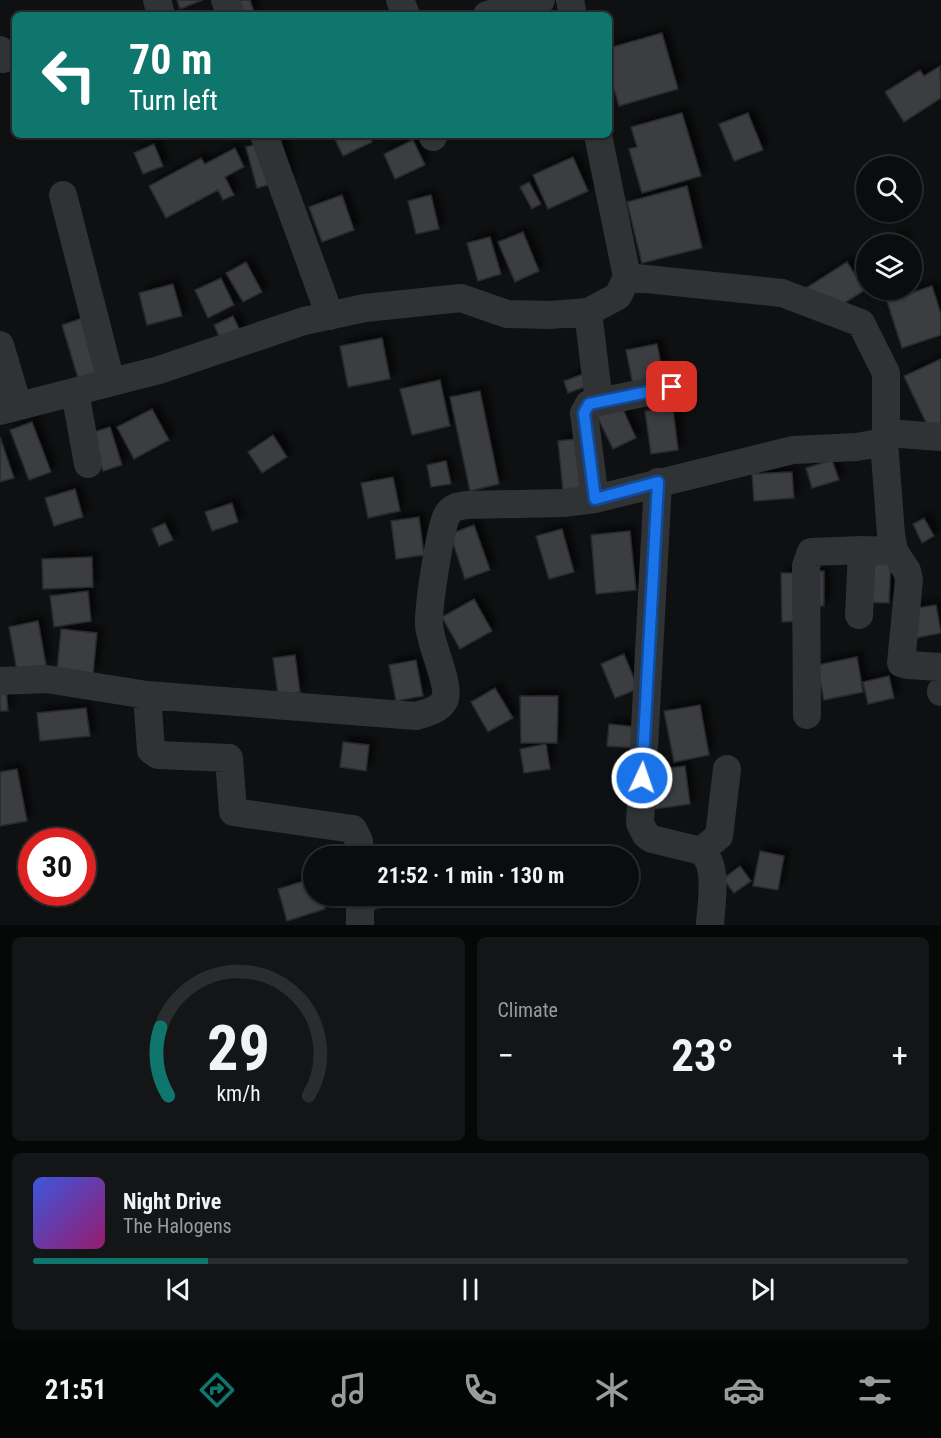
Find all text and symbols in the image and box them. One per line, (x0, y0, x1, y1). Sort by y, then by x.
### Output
text: 70 m (129, 35, 212, 84)
icon: left (30, 36, 108, 114)
text: Turn left (129, 85, 218, 117)
map controls (856, 156, 922, 300)
button: search (856, 156, 922, 222)
button: layers (856, 234, 922, 300)
pin (646, 361, 697, 412)
icon: arrive (655, 370, 688, 403)
position arrow (610, 746, 674, 810)
speed limit sign: 30 (18, 828, 96, 906)
text: 21:52 · 1 min · 130 m (378, 863, 564, 888)
text: Climate (498, 998, 558, 1022)
text: 29 (207, 1012, 270, 1085)
text: 23° (671, 1029, 734, 1082)
text: − (498, 1036, 514, 1075)
text: + (892, 1036, 908, 1075)
text: km/h (216, 1081, 260, 1106)
text: Night Drive (123, 1189, 221, 1214)
text: The Halogens (123, 1214, 232, 1238)
icon: previous (162, 1273, 195, 1306)
icon: pause (454, 1273, 487, 1306)
icon: next (746, 1273, 779, 1306)
icon: directions (196, 1369, 238, 1411)
icon: music (328, 1369, 370, 1411)
icon: phone (459, 1369, 501, 1411)
icon: climate (591, 1369, 633, 1411)
icon: car (723, 1369, 765, 1411)
icon: filters (854, 1369, 896, 1411)
text: 21:51 (45, 1374, 107, 1406)

